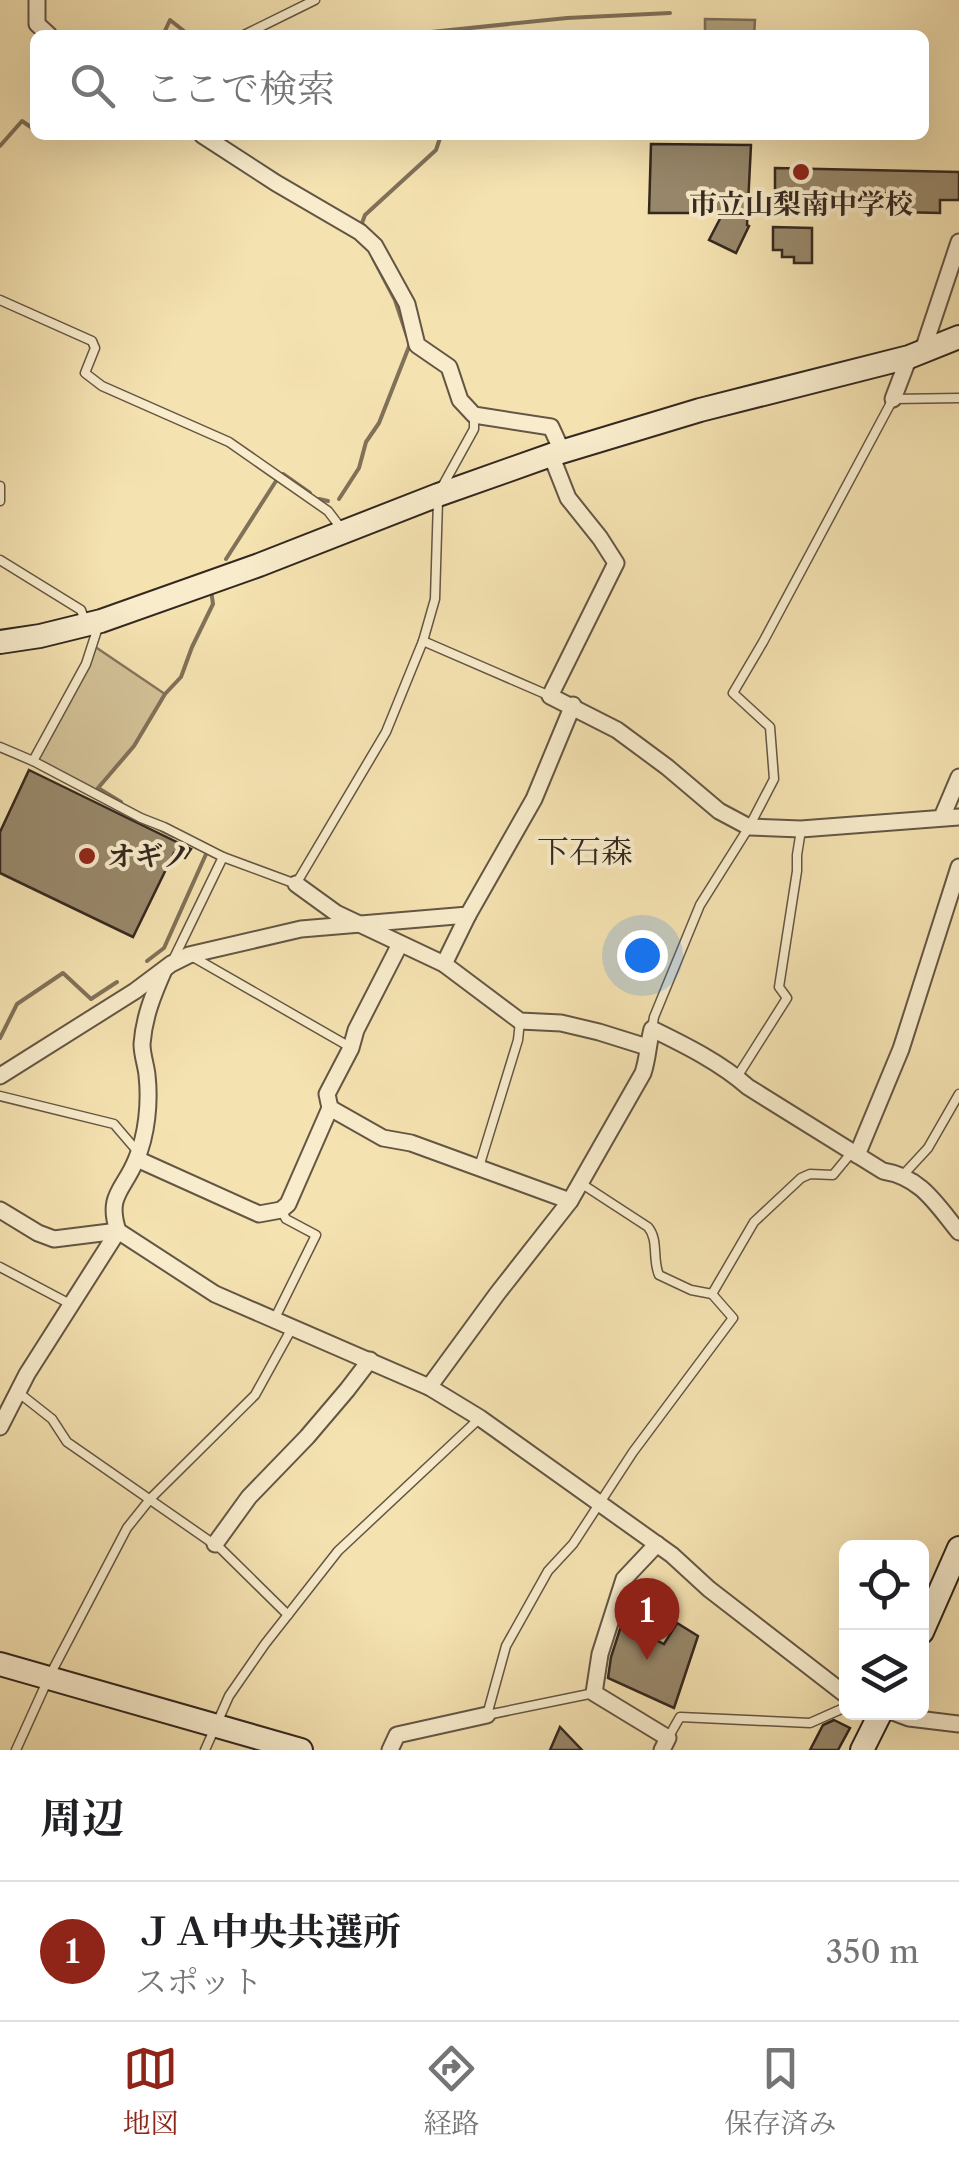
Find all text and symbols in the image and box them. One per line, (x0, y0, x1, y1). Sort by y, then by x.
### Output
search box (30, 30, 929, 140)
icon: search (65, 58, 120, 113)
text: ここで検索 (145, 65, 335, 112)
marker: 市立山梨南中学校 (790, 161, 812, 183)
place label: 市立山梨南中学校 (689, 187, 913, 221)
district label: 下石森 (537, 832, 633, 871)
place label: オギノ (107, 839, 190, 873)
marker: オギノ (76, 845, 98, 867)
your location (617, 930, 668, 981)
map controls (839, 1540, 929, 1720)
button: locate (839, 1540, 929, 1630)
pin: 1 (614, 1578, 680, 1660)
button: layers (839, 1630, 929, 1720)
text: 周辺 (40, 1792, 124, 1844)
text: ＪＡ中央共選所 (135, 1908, 401, 1955)
text: 1 (65, 1932, 80, 1971)
text: 350 m (825, 1932, 919, 1971)
text: スポット (135, 1962, 263, 2001)
tab: 地図 (122, 2041, 179, 2141)
tab: 経路 (423, 2041, 480, 2141)
tab: 保存済み (724, 2041, 837, 2141)

